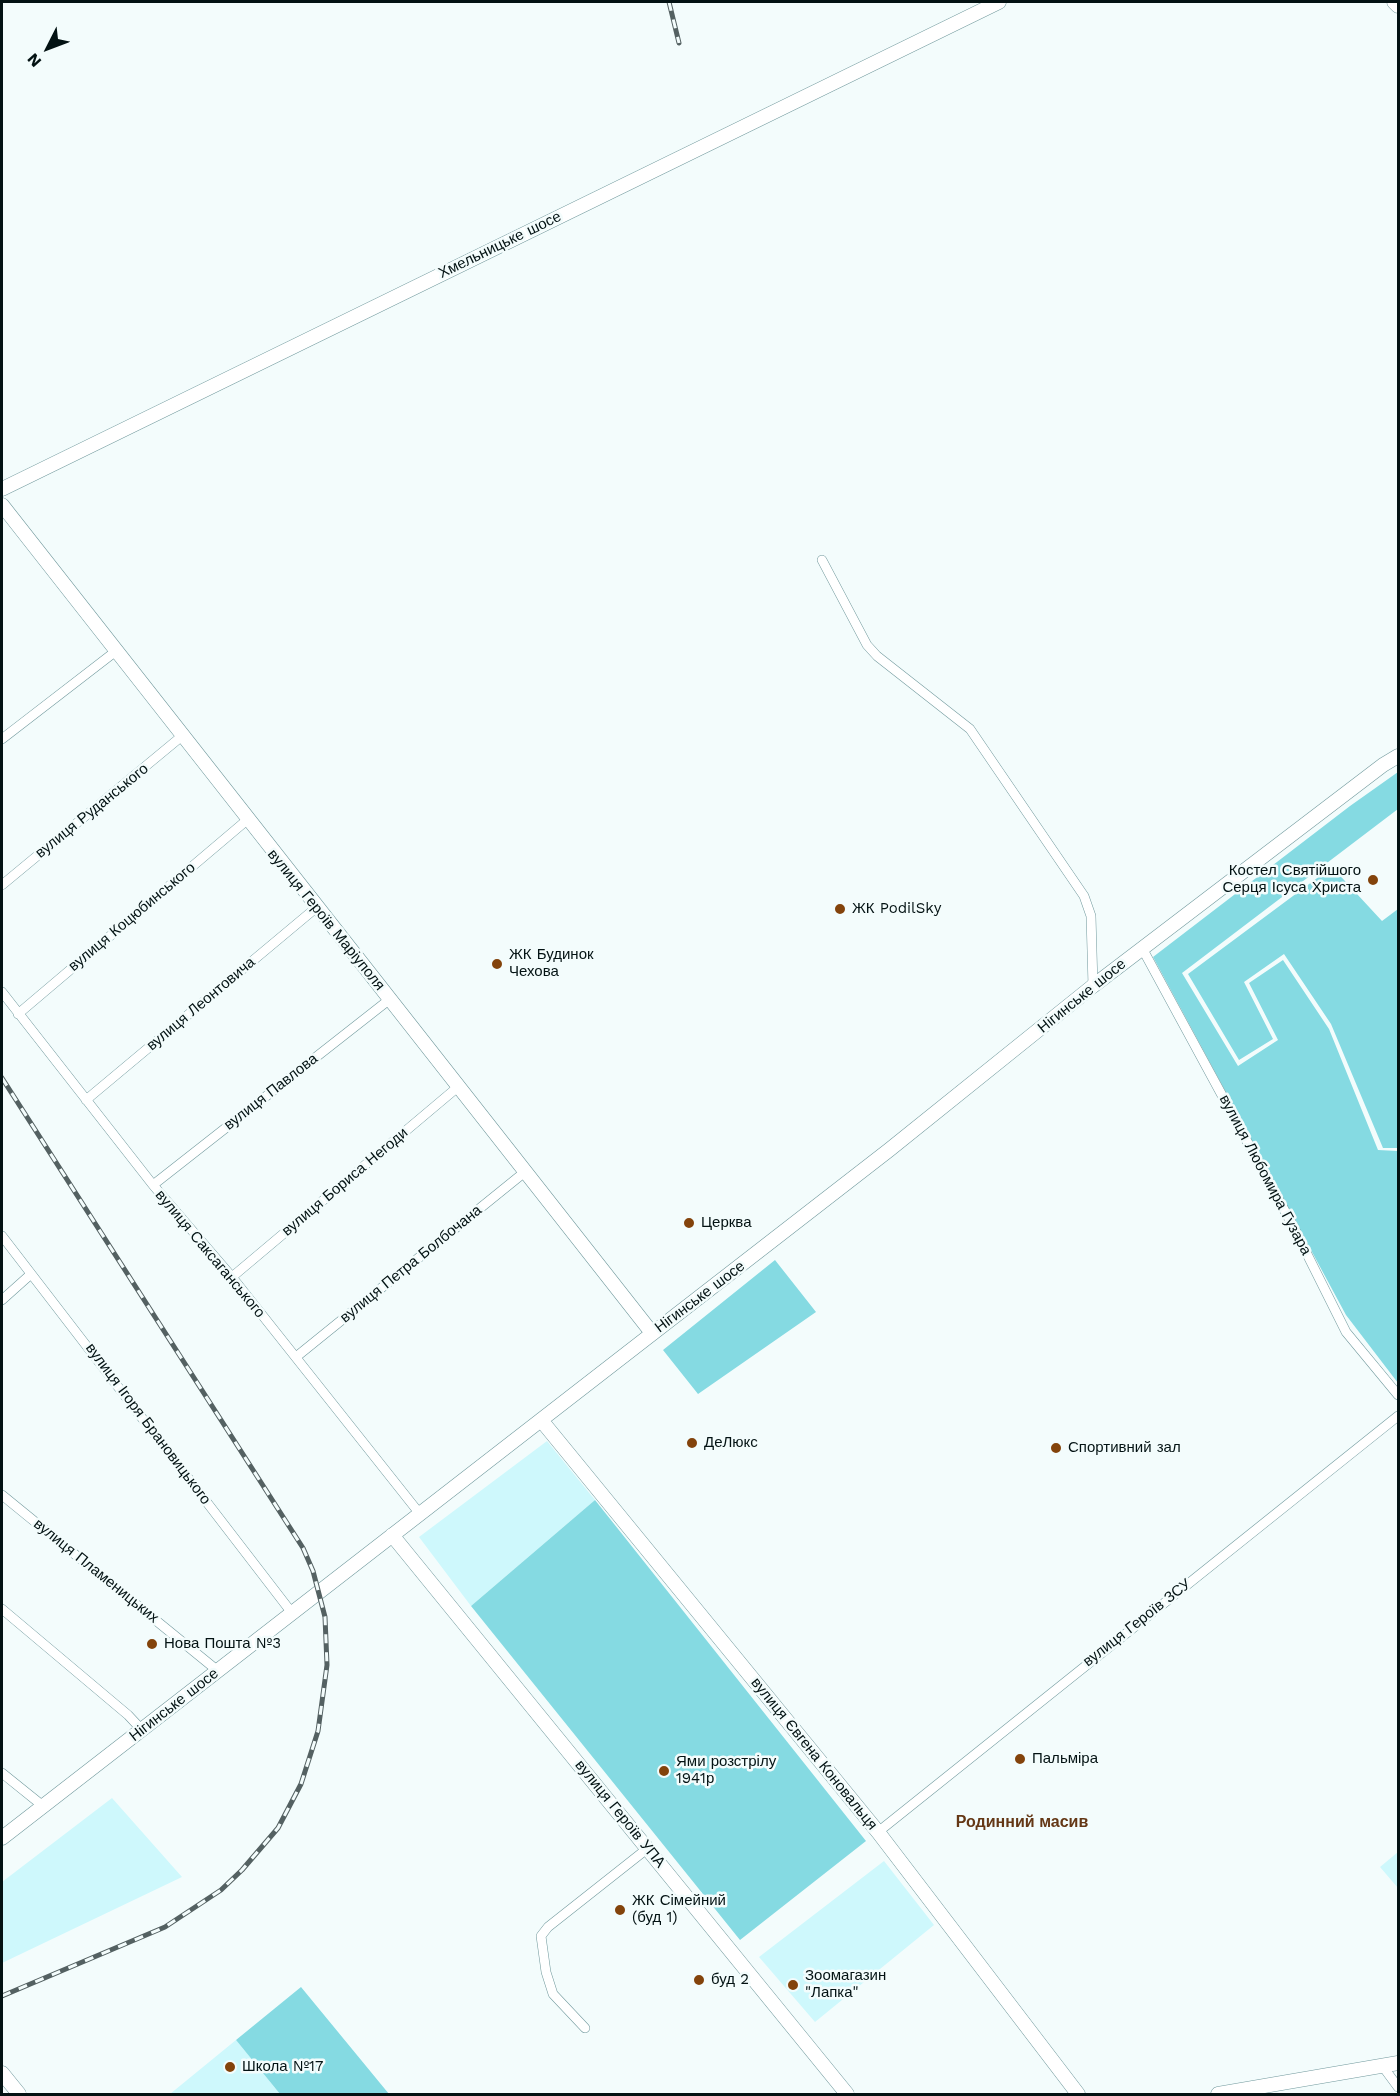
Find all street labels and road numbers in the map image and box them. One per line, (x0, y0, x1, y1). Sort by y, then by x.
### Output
street label: Хмельницьке шосе (436, 207, 564, 283)
street label: вулиця Руданського (32, 760, 152, 862)
street label: вулиця Героїв Маріуполя (264, 846, 388, 994)
street label: вулиця Коцюбинського (65, 859, 199, 975)
street label: вулиця Леонтовича (143, 953, 259, 1055)
street label: Нігинське шосе (1034, 955, 1130, 1037)
street label: вулиця Павлова (221, 1050, 321, 1134)
street label: вулиця Любомира Гузара (1215, 1092, 1315, 1258)
street label: вулиця Бориса Негоди (278, 1124, 412, 1240)
street label: вулиця Саксаганського (151, 1186, 269, 1322)
street label: вулиця Петра Болбочана (337, 1201, 485, 1327)
street label: Нігинське шосе (651, 1257, 749, 1337)
street label: вулиця Ігоря Брановицького (81, 1340, 215, 1508)
street label: вулиця Пламеницьких (30, 1515, 162, 1627)
street label: вулиця Героїв ЗСУ (1079, 1575, 1195, 1671)
street label: Нігинське шосе (126, 1665, 222, 1745)
street label: вулиця Євгена Коновальця (747, 1674, 881, 1834)
street label: вулиця Героїв УПА (571, 1756, 669, 1872)

